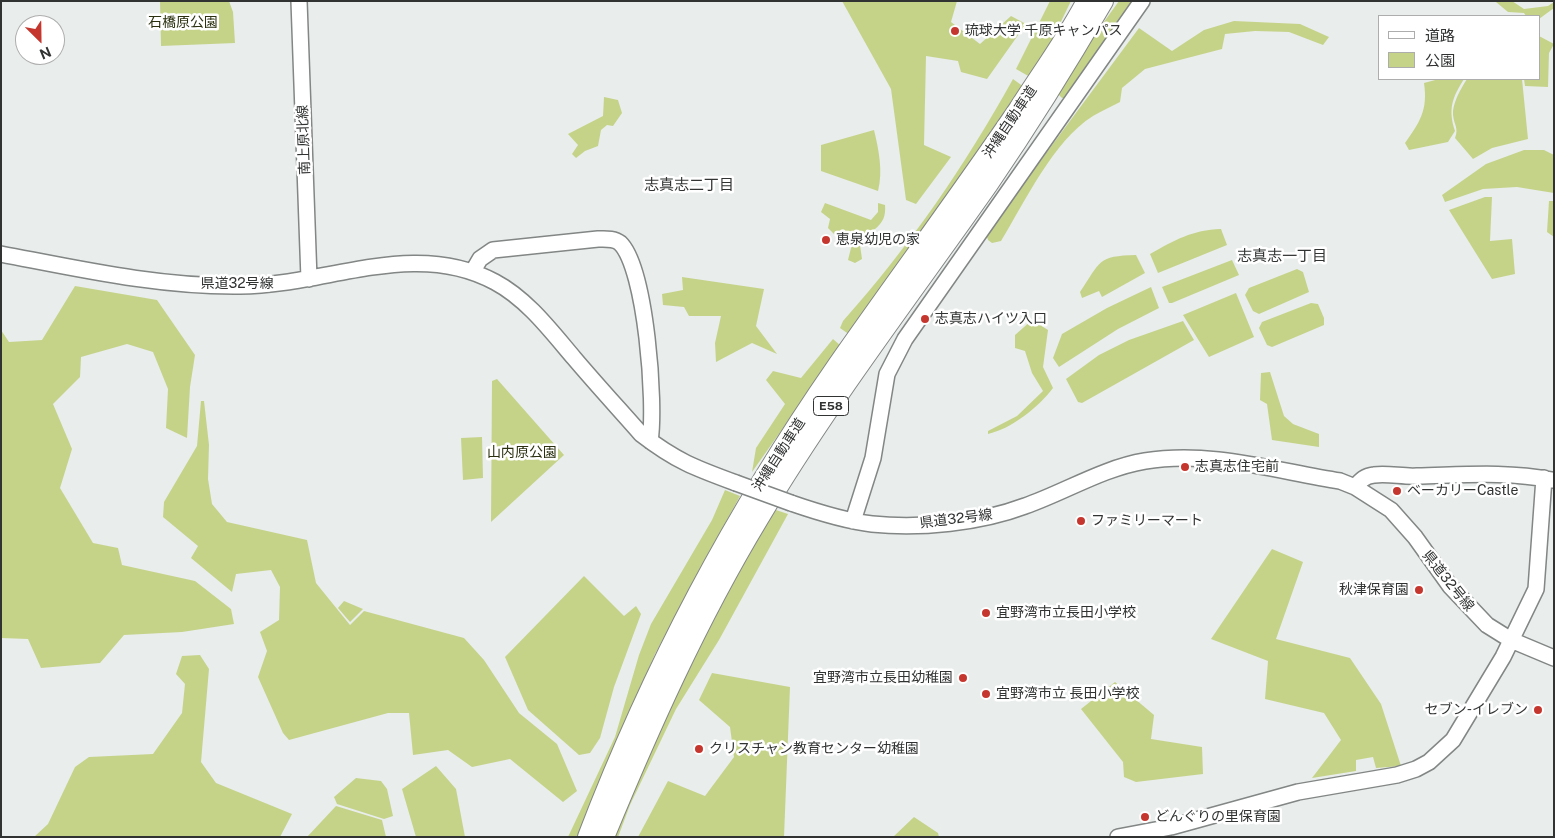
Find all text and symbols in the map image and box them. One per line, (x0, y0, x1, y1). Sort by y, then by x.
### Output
north arrow (15, 15, 65, 65)
park label: 石橋原公園 (148, 15, 218, 31)
legend (1378, 15, 1540, 80)
place label: 琉球大学 千原キャンパス (965, 23, 1122, 39)
marker: 琉球大学 千原キャンパス (949, 25, 961, 37)
text: 道路 (1425, 27, 1455, 44)
text: N (37, 43, 54, 62)
text: 公園 (1425, 52, 1455, 69)
street label: 沖縄自動車道 (980, 82, 1040, 162)
street label: 南上原北線 (294, 105, 314, 175)
district label: 志真志二丁目 (644, 176, 734, 194)
place label: 恵泉幼児の家 (836, 232, 920, 248)
marker: 恵泉幼児の家 (820, 234, 832, 246)
district label: 志真志一丁目 (1237, 247, 1327, 265)
street label: 県道32号線 (200, 276, 274, 292)
place label: 志真志ハイツ入口 (935, 311, 1047, 327)
marker: 志真志ハイツ入口 (919, 313, 931, 325)
road number: E58 (814, 396, 848, 416)
street label: 沖縄自動車道 (749, 415, 809, 495)
park label: 山内原公園 (487, 445, 557, 461)
place label: 志真志住宅前 (1195, 459, 1279, 475)
marker: 志真志住宅前 (1179, 461, 1191, 473)
place label: ベーカリーCastle (1407, 483, 1518, 499)
marker: ベーカリーCastle (1391, 485, 1403, 497)
street label: 県道32号線 (919, 506, 993, 532)
place label: ファミリーマート (1091, 513, 1203, 529)
marker: ファミリーマート (1075, 515, 1087, 527)
street label: 県道32号線 (1418, 547, 1478, 615)
place label: 秋津保育園 (1339, 582, 1409, 598)
marker: 秋津保育園 (1413, 584, 1425, 596)
place label: 宜野湾市立長田小学校 (996, 605, 1136, 621)
marker: 宜野湾市立長田小学校 (980, 607, 992, 619)
place label: 宜野湾市立長田幼稚園 (813, 670, 953, 686)
marker: 宜野湾市立長田幼稚園 (957, 672, 969, 684)
place label: 宜野湾市立 長田小学校 (996, 686, 1139, 702)
marker: 宜野湾市立 長田小学校 (980, 688, 992, 700)
place label: セブン-イレブン (1425, 702, 1528, 718)
marker: セブン-イレブン (1532, 704, 1544, 716)
place label: クリスチャン教育センター幼稚園 (709, 741, 919, 757)
marker: クリスチャン教育センター幼稚園 (693, 743, 705, 755)
place label: どんぐりの里保育園 (1155, 809, 1281, 825)
marker: どんぐりの里保育園 (1139, 811, 1151, 823)

